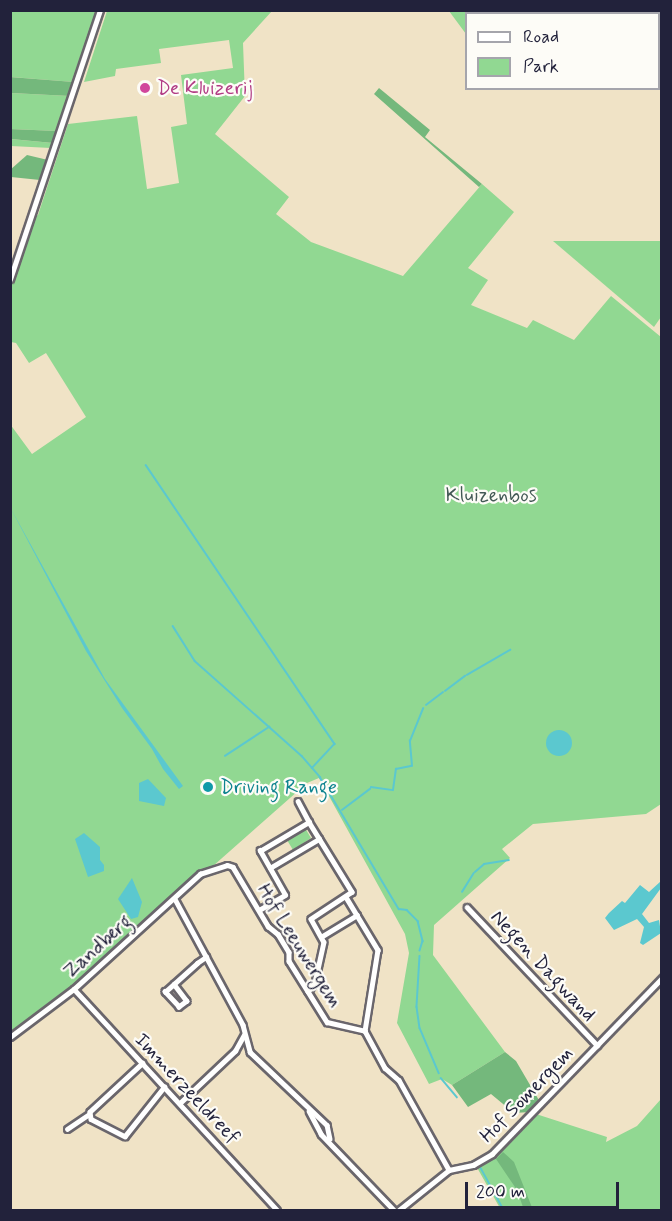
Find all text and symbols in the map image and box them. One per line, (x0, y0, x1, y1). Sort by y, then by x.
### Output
legend (465, 12, 660, 90)
text: Road (523, 25, 559, 49)
text: Park (523, 55, 559, 79)
place label: De Kluizerij (157, 76, 258, 100)
marker: De Kluizerij (138, 81, 152, 95)
park label: Kluizenbos (445, 483, 537, 507)
place label: Driving Range (220, 775, 336, 799)
marker: Driving Range (201, 780, 215, 794)
street label: Hof Leeuwergem (250, 878, 348, 1014)
street label: Negen Dagwand (486, 906, 600, 1026)
street label: Zandberg (59, 910, 137, 984)
street label: Immerzeeldreef (129, 1028, 245, 1150)
street label: Hof Somergem (473, 1040, 581, 1150)
scale bar (468, 1170, 622, 1208)
text: 200 m (476, 1180, 525, 1204)

